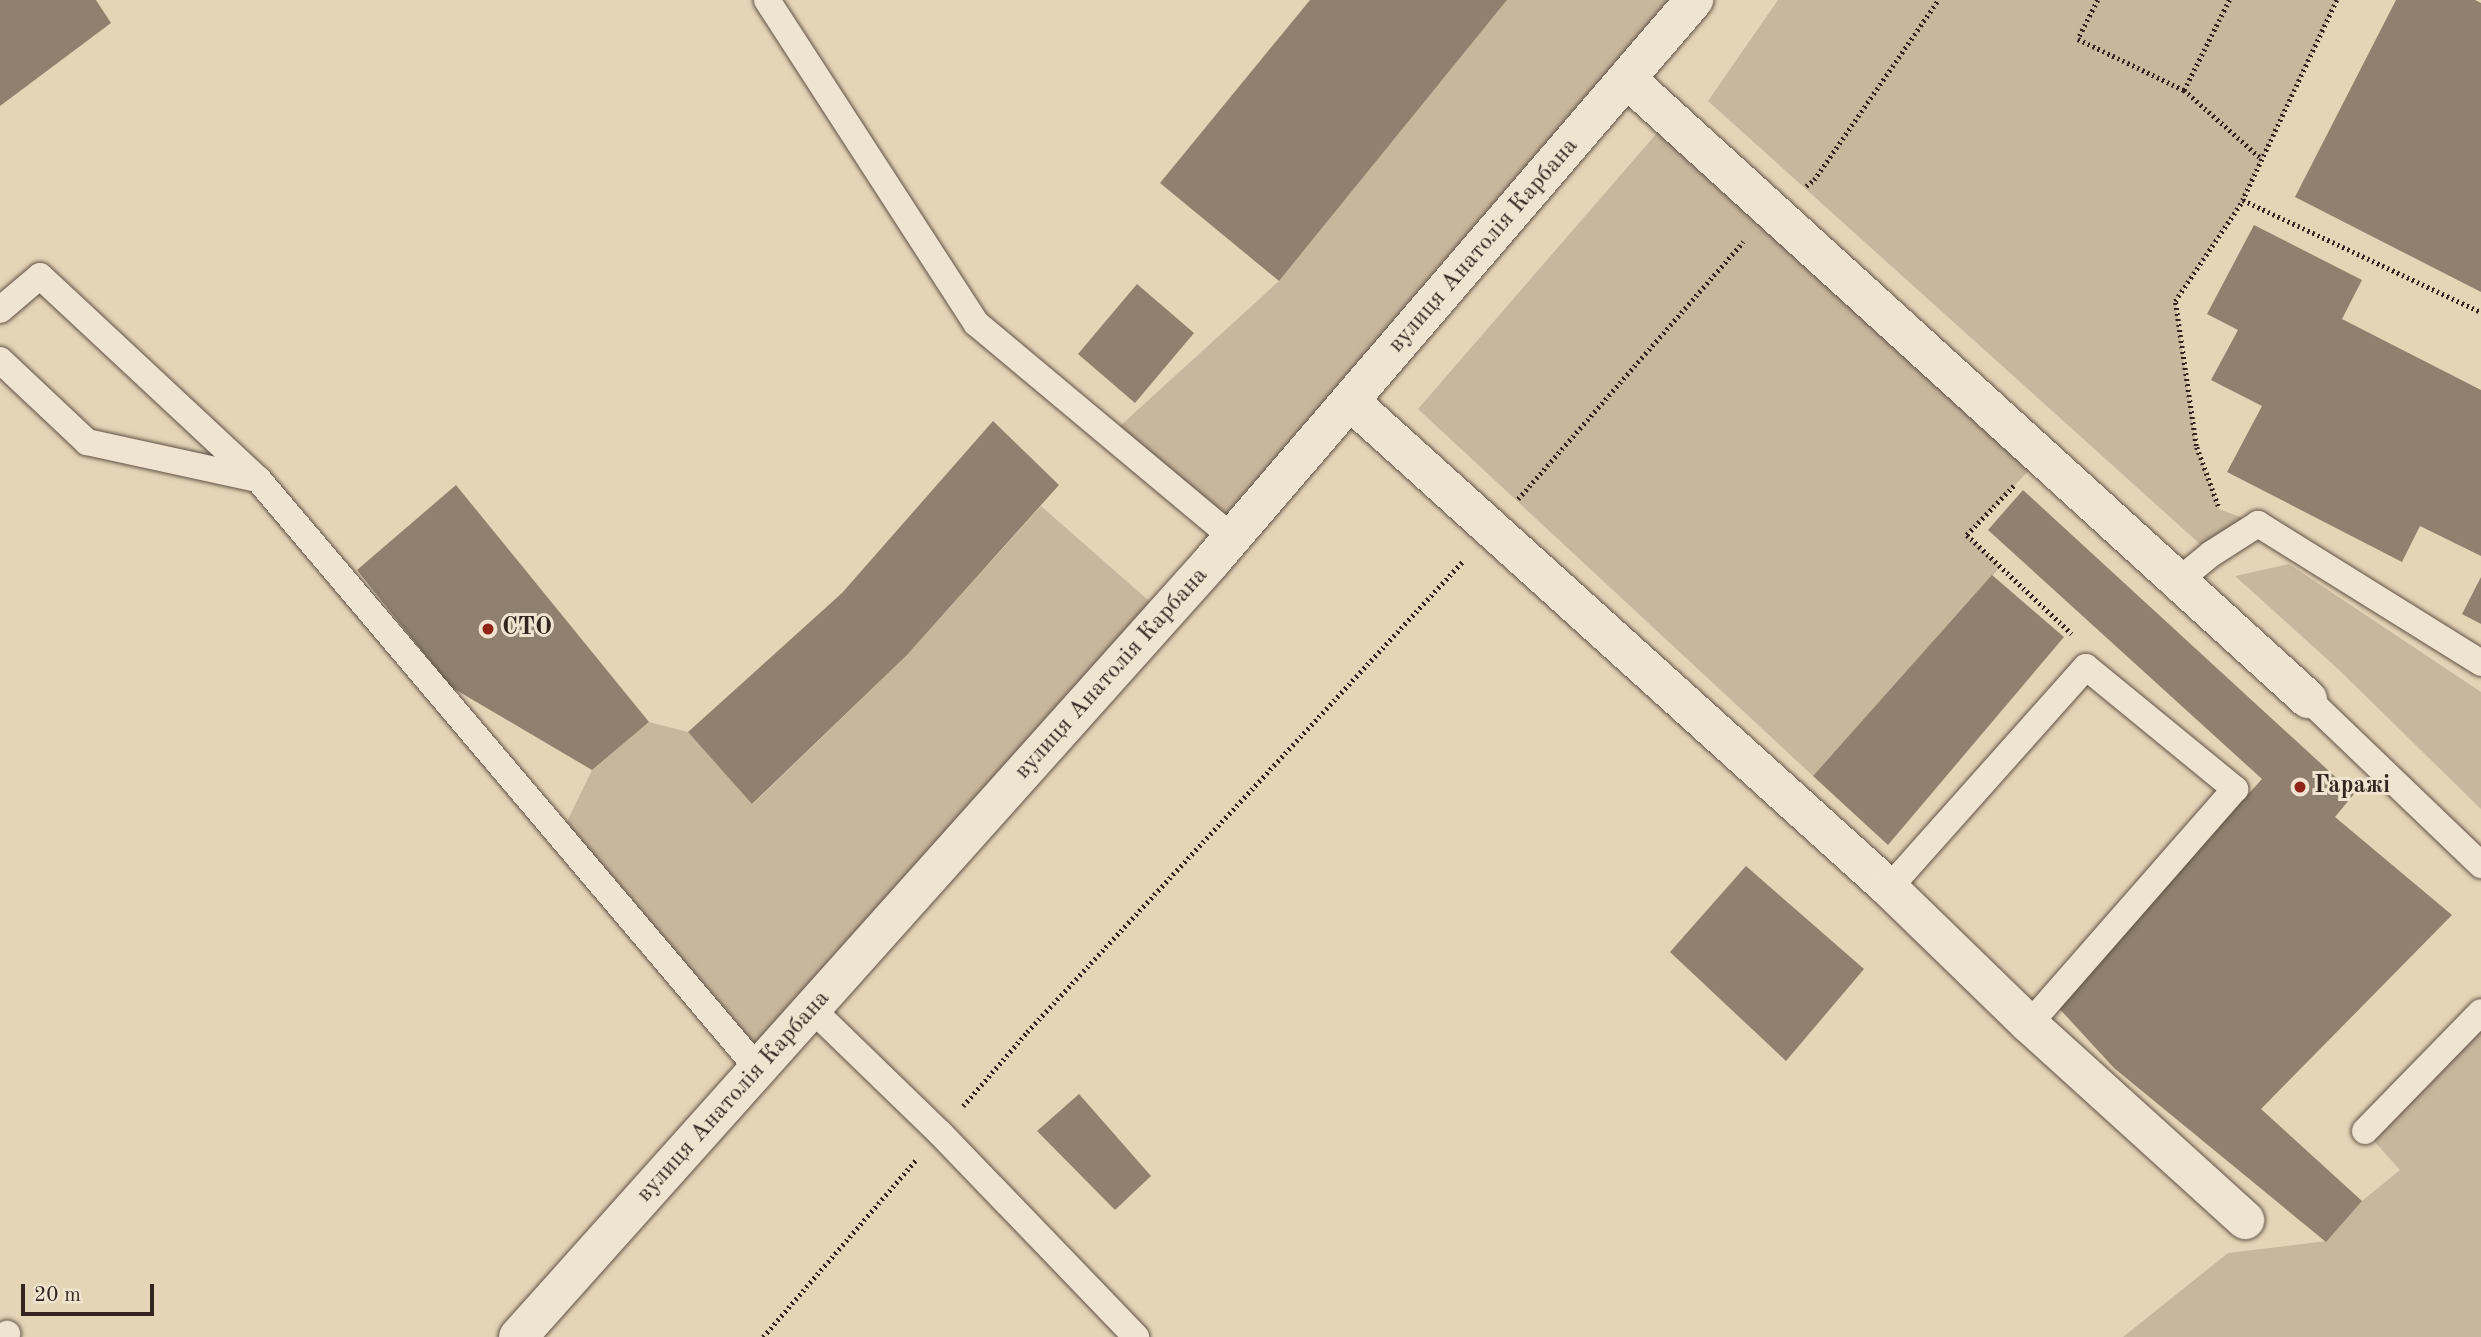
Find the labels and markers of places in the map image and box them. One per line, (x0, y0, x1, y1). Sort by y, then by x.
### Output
place label: СТО (502, 615, 552, 643)
marker: СТО (480, 621, 496, 637)
place label: Гаражі (2314, 773, 2390, 801)
marker: Гаражі (2292, 779, 2308, 795)

